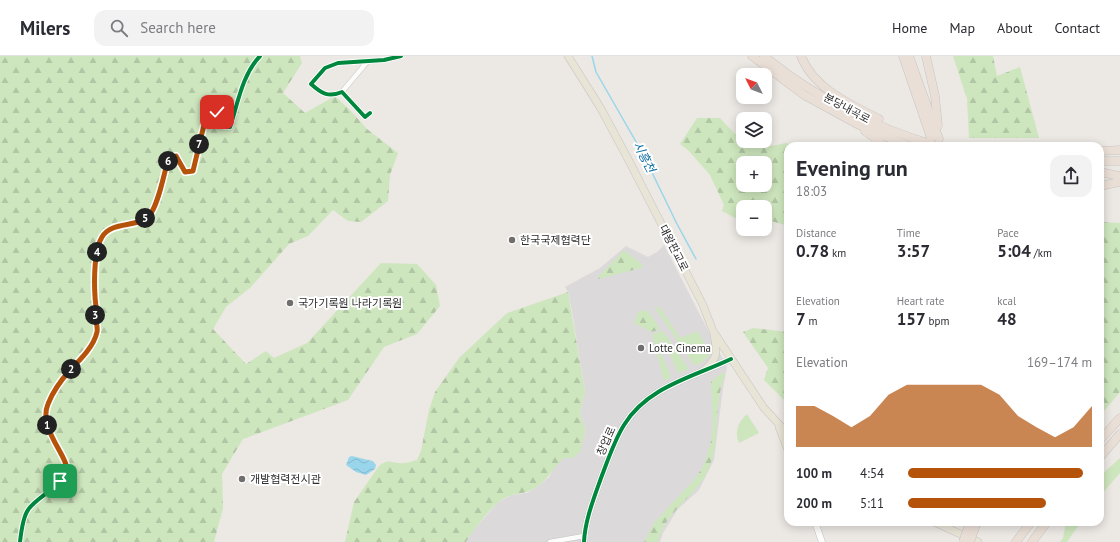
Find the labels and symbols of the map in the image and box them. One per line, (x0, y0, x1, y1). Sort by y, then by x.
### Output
north arrow (736, 68, 772, 104)
street label: 분당내곡로 (821, 90, 873, 126)
pin (200, 95, 234, 129)
pin: 7 (189, 134, 209, 154)
water label: 시흥천 (630, 139, 660, 177)
pin: 6 (158, 151, 178, 171)
pin: 5 (135, 208, 155, 228)
street label: 대왕판교로 (656, 222, 692, 274)
place label: 한국국제협력단 (520, 233, 591, 247)
marker: 한국국제협력단 (507, 235, 517, 245)
pin: 4 (87, 242, 107, 262)
place label: 국가기록원 나라기록원 (298, 296, 402, 310)
marker: 국가기록원 나라기록원 (285, 298, 295, 308)
pin: 3 (85, 305, 105, 325)
place label: Lotte Cinema (649, 341, 711, 355)
marker: Lotte Cinema (636, 343, 646, 353)
pin: 2 (61, 359, 81, 379)
pin: 1 (37, 415, 57, 435)
street label: 창업로 (593, 424, 619, 458)
pin (43, 464, 77, 498)
place label: 개발협력전시관 (250, 472, 321, 486)
marker: 개발협력전시관 (237, 474, 247, 484)

